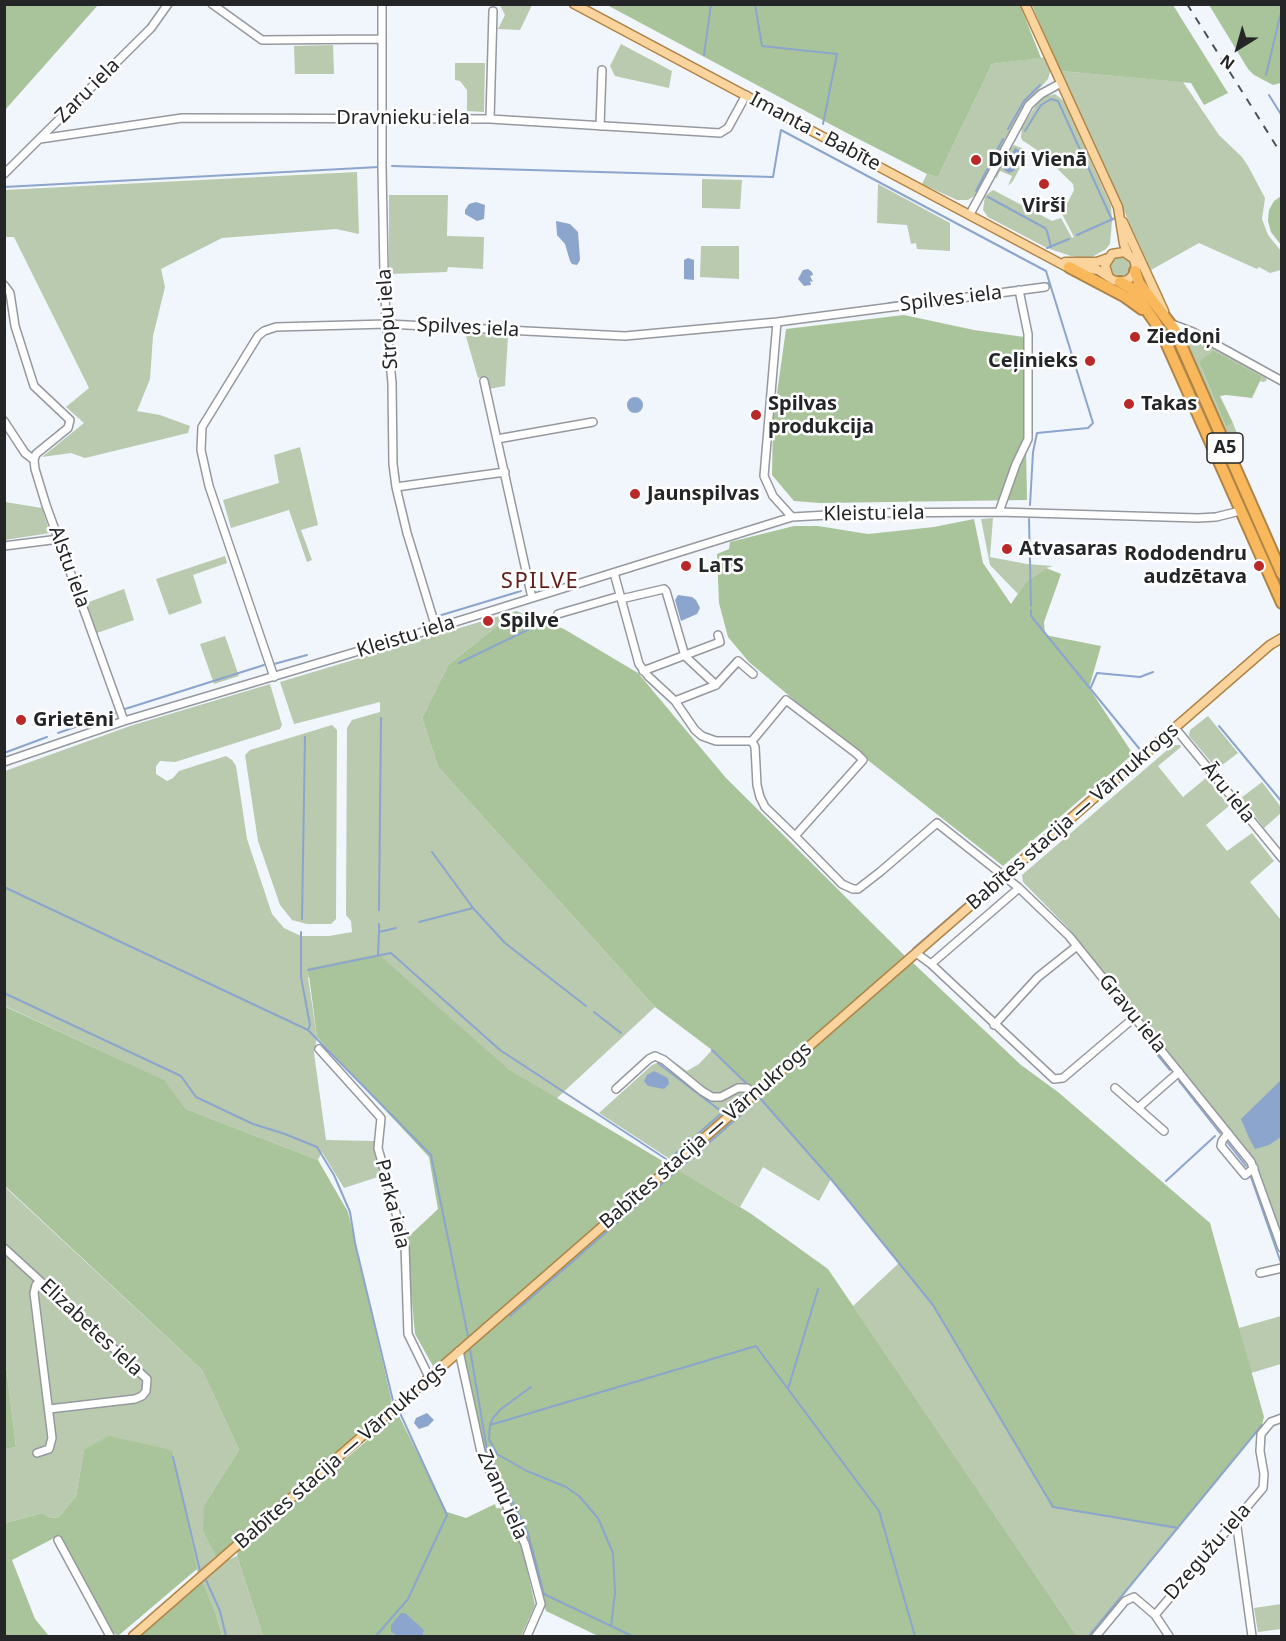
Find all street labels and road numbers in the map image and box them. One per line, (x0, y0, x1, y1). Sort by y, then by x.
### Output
street label: Zaru iela (51, 54, 125, 128)
street label: Imanta - Babīte (746, 87, 884, 177)
street label: Dravnieku iela (336, 106, 470, 130)
street label: Stropu iela (373, 268, 403, 370)
street label: Spilves iela (899, 281, 1003, 317)
street label: Spilves iela (416, 313, 520, 343)
road number: A5 (1207, 433, 1243, 463)
street label: Kleistu iela (823, 501, 925, 527)
street label: Alstu iela (43, 523, 95, 611)
street label: Kleistu iela (354, 611, 458, 663)
street label: Babītes stacija — Vārnukrogs (962, 718, 1184, 916)
street label: Āru iela (1196, 758, 1260, 828)
street label: Gravu iela (1093, 970, 1171, 1058)
street label: Babītes stacija — Vārnukrogs (595, 1037, 817, 1235)
street label: Parka iela (369, 1157, 415, 1251)
street label: Elizabetes iela (35, 1274, 147, 1382)
street label: Babītes stacija — Vārnukrogs (230, 1357, 452, 1555)
street label: Zvanu iela (472, 1446, 532, 1544)
street label: Dzegužu iela (1160, 1499, 1256, 1605)

